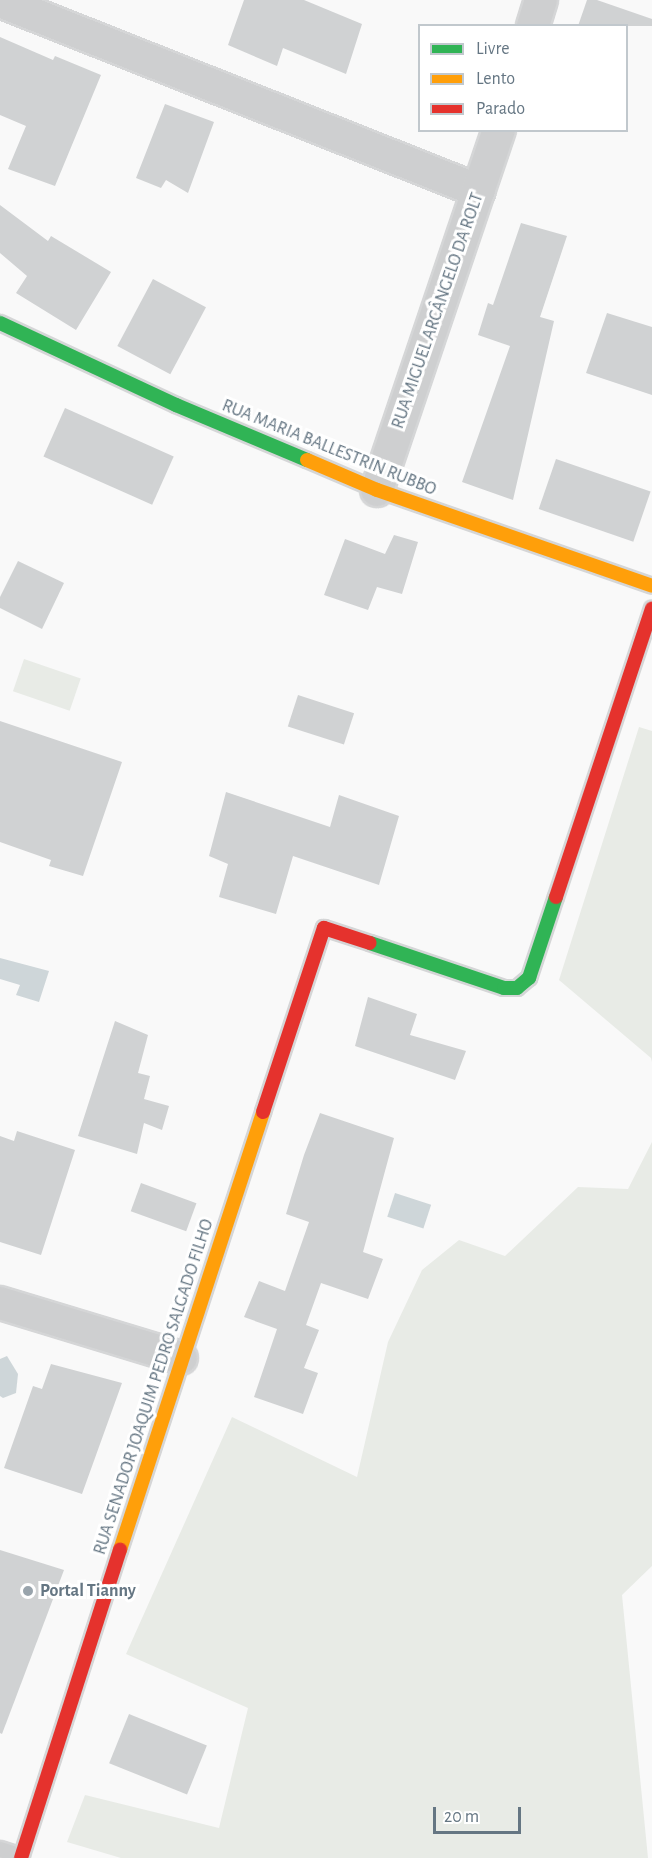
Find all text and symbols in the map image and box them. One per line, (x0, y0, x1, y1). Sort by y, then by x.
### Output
legend (418, 24, 628, 132)
text: Livre (476, 40, 510, 58)
text: Lento (476, 70, 515, 88)
text: Parado (476, 100, 525, 118)
street label: RUA MIGUEL ARCÂNGELO DA ROLT (387, 190, 489, 432)
street label: RUA MARIA BALLESTRIN RUBBO (219, 395, 439, 501)
street label: RUA SENADOR JOAQUIM PEDRO SALGADO FILHO (89, 1216, 219, 1558)
place label: Portal Tianny (40, 1580, 136, 1602)
marker: Portal Tianny (21, 1584, 35, 1598)
scale bar (436, 1795, 524, 1833)
text: 20 m (444, 1808, 479, 1826)

